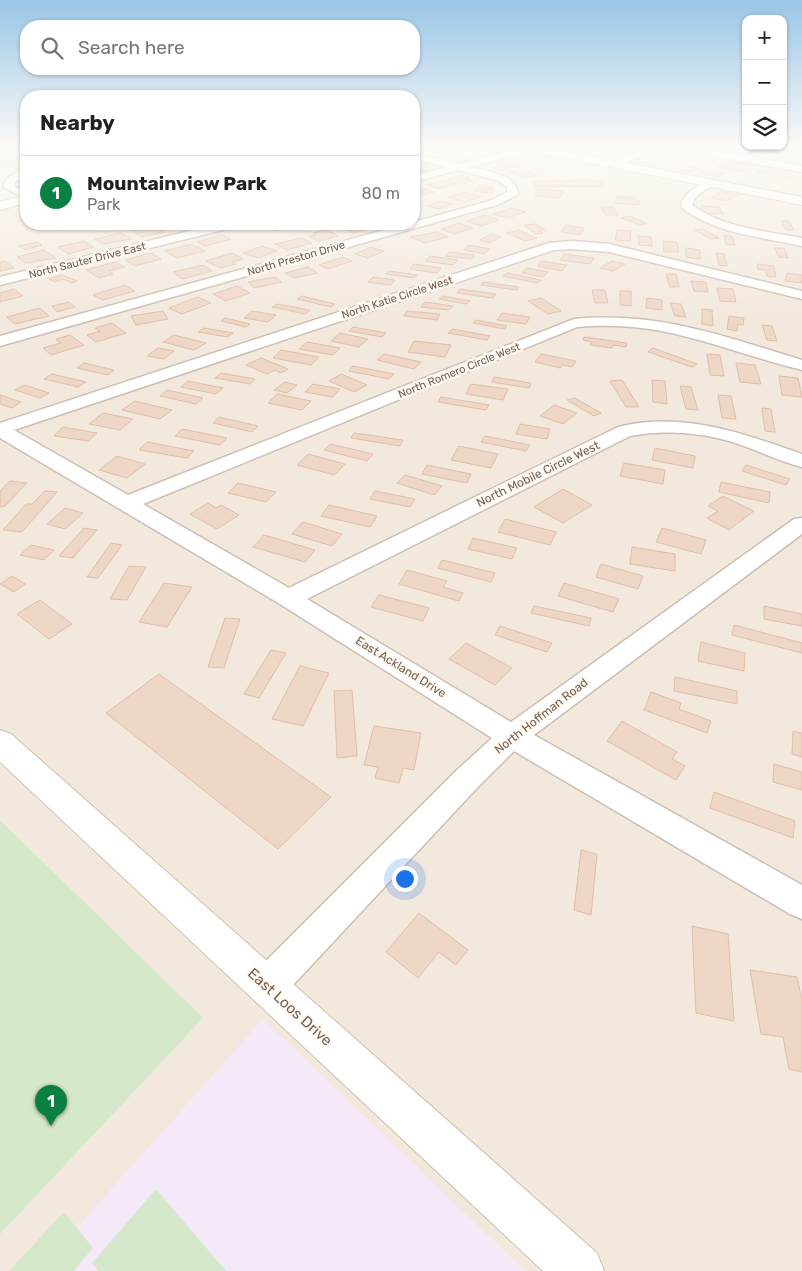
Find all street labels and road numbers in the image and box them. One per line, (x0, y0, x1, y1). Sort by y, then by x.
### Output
street label: North Preston Drive (246, 238, 347, 279)
street label: North Sauter Drive East (27, 239, 148, 281)
street label: North Katie Circle West (340, 273, 455, 322)
street label: North Romero Circle West (396, 340, 523, 401)
street label: North Mobile Circle West (474, 438, 602, 510)
street label: East Ackland Drive (353, 634, 449, 701)
street label: North Hoffman Road (492, 675, 590, 757)
street label: East Loos Drive (244, 964, 336, 1050)

